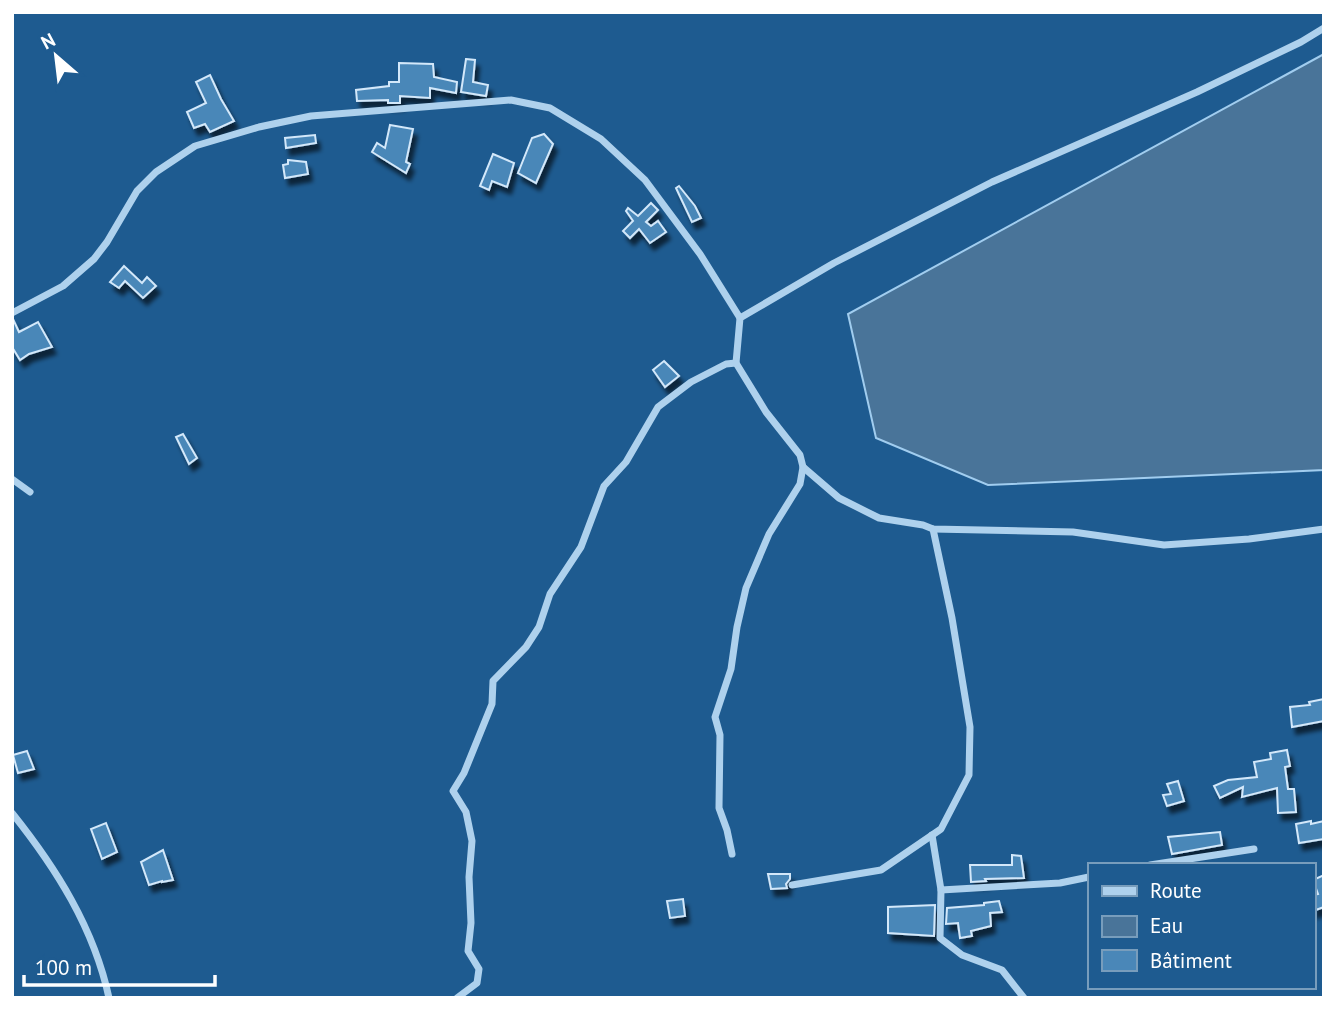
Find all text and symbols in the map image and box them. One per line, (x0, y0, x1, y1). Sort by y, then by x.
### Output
north arrow (21, 21, 91, 91)
text: N (37, 27, 59, 55)
legend (1088, 863, 1315, 989)
text: Route (1150, 877, 1202, 904)
text: Eau (1150, 912, 1183, 939)
scale bar (24, 944, 215, 988)
text: Bâtiment (1150, 947, 1232, 974)
text: 100 m (35, 954, 92, 981)

